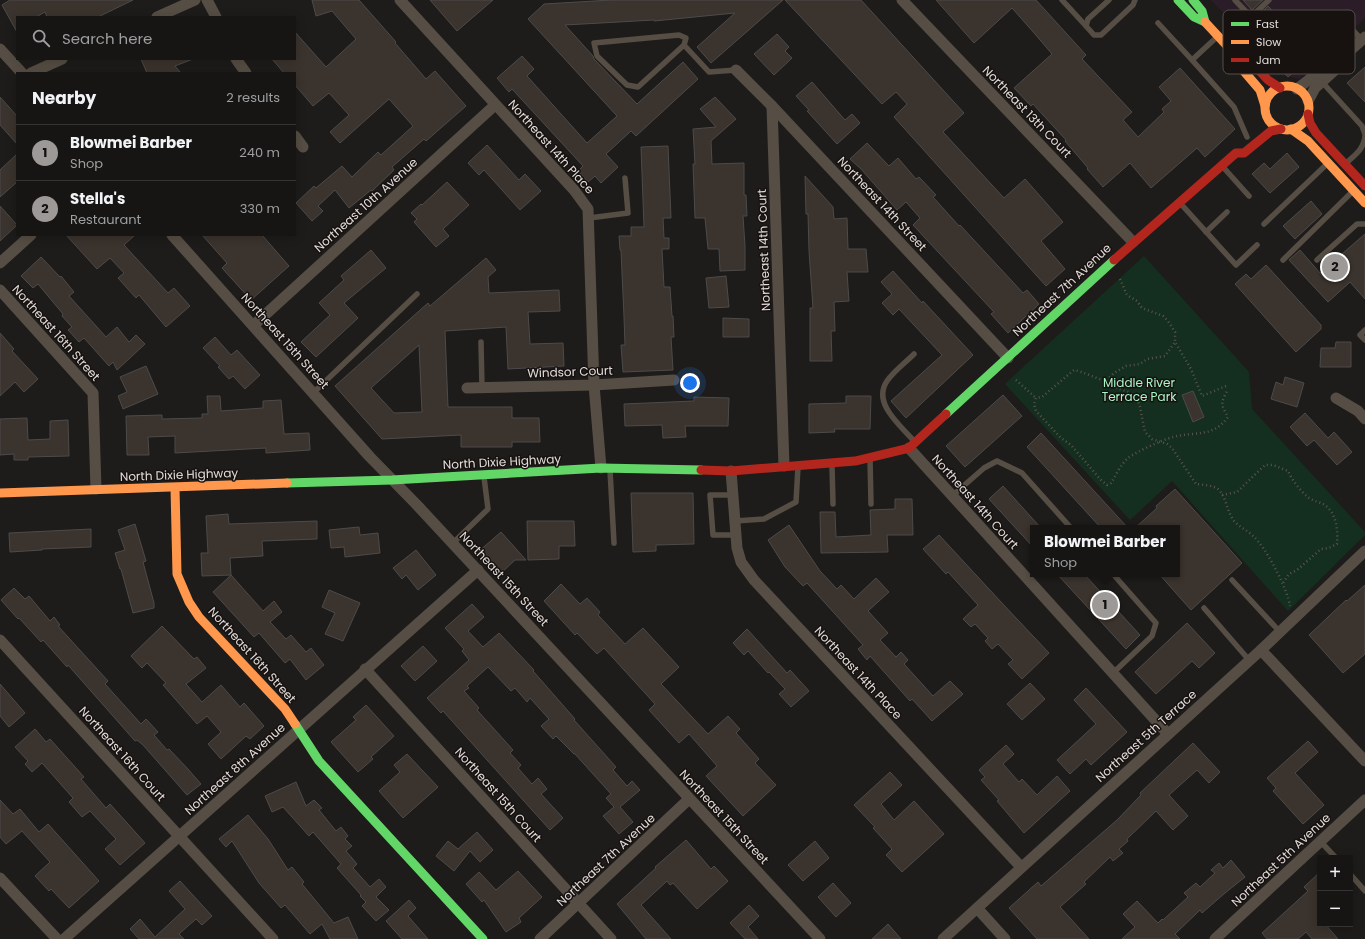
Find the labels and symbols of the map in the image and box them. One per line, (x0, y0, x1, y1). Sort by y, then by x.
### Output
legend (1223, 10, 1355, 74)
text: Fast (1256, 16, 1279, 32)
text: Slow (1256, 34, 1281, 50)
text: Jam (1256, 52, 1281, 68)
street label: Northeast 13th Court (979, 62, 1076, 161)
street label: Northeast 14th Place (504, 96, 598, 197)
street label: Northeast 14th Street (834, 153, 931, 255)
street label: Northeast 10th Avenue (310, 154, 421, 256)
street label: Northeast 14th Court (753, 189, 774, 311)
street label: Northeast 7th Avenue (1009, 239, 1115, 340)
pin: 2 (1322, 252, 1348, 282)
street label: Northeast 16th Street (9, 281, 104, 384)
street label: Northeast 15th Street (238, 289, 333, 392)
street label: Windsor Court (527, 362, 613, 381)
your location (680, 373, 700, 393)
park label: Middle River Terrace Park (1102, 374, 1177, 405)
street label: North Dixie Highway (442, 450, 562, 473)
street label: Northeast 14th Court (928, 451, 1023, 553)
street label: North Dixie Highway (120, 464, 239, 485)
street label: Northeast 15th Street (456, 528, 553, 630)
pin: 1 (1092, 590, 1118, 620)
street label: Northeast 16th Street (205, 603, 300, 706)
street label: Northeast 14th Place (811, 622, 906, 723)
street label: Northeast 5th Terrace (1091, 686, 1200, 786)
street label: Northeast 16th Court (75, 703, 170, 805)
street label: Northeast 8th Avenue (181, 719, 289, 818)
street label: Northeast 15th Court (451, 744, 546, 846)
street label: Northeast 15th Street (676, 766, 773, 868)
street label: Northeast 7th Avenue (553, 809, 659, 910)
street label: Northeast 5th Avenue (1227, 809, 1334, 910)

